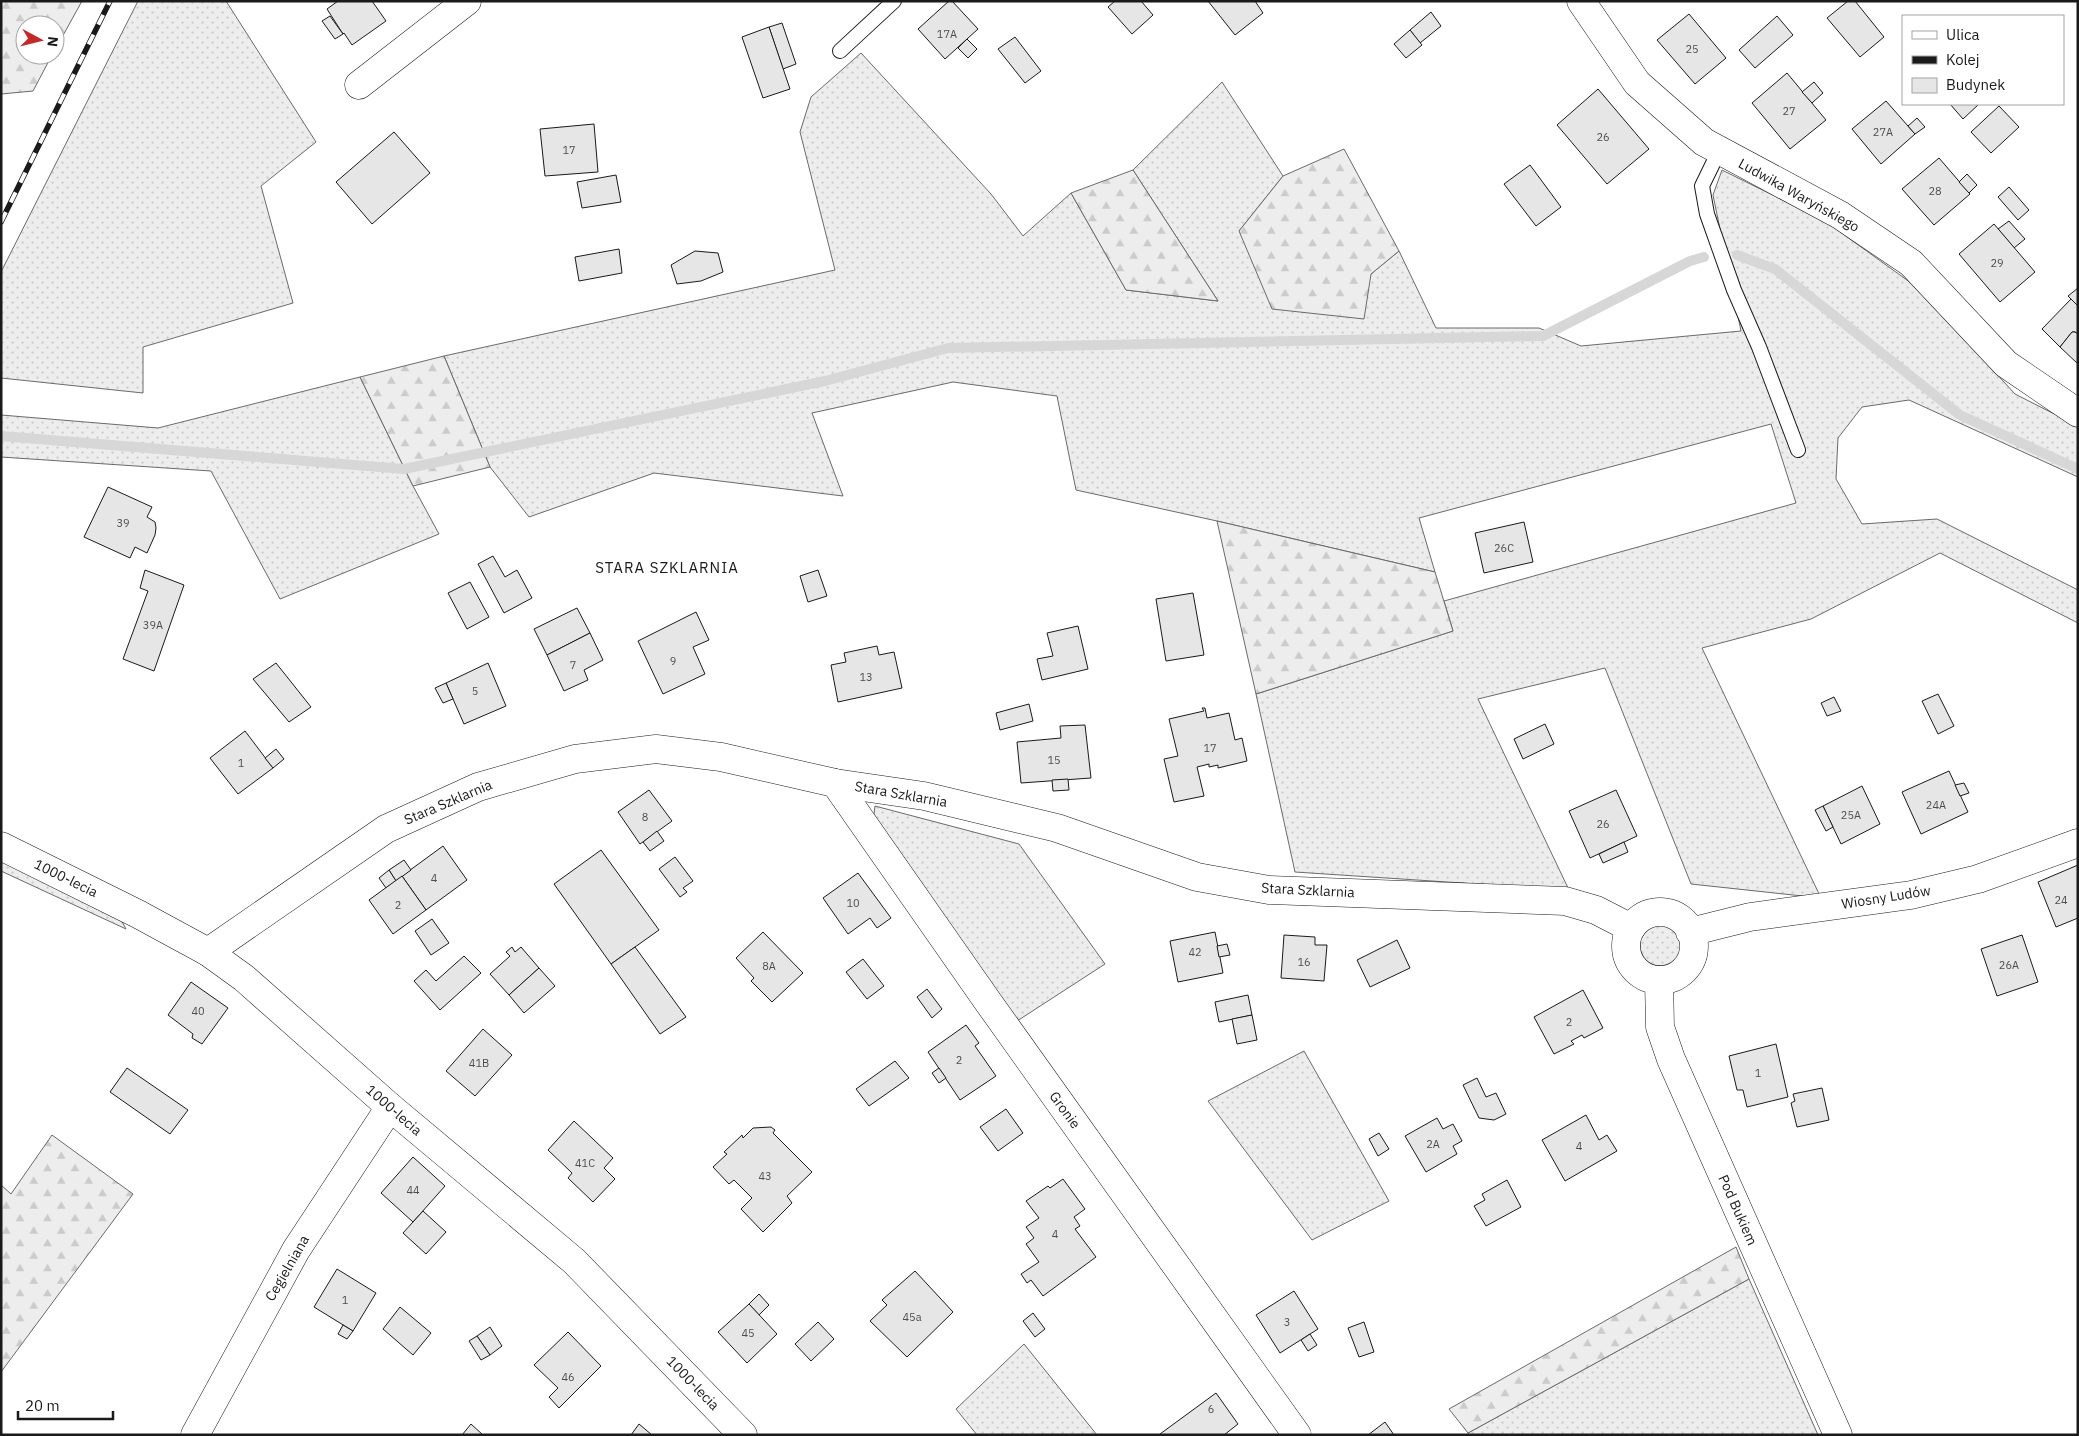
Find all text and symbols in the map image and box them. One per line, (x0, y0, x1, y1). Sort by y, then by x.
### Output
north arrow (15, 15, 65, 65)
legend (1902, 15, 2064, 105)
text: Ulica (1946, 25, 1980, 44)
house number: 17A (937, 27, 957, 41)
text: N (43, 35, 62, 48)
house number: 25 (1685, 42, 1699, 56)
text: Kolej (1946, 50, 1980, 69)
text: Budynek (1946, 75, 2005, 94)
house number: 27 (1782, 104, 1796, 118)
house number: 27A (1873, 125, 1893, 139)
house number: 26 (1596, 130, 1610, 144)
house number: 17 (562, 143, 576, 157)
street label: Ludwika Waryńskiego (1735, 154, 1863, 236)
house number: 28 (1928, 184, 1942, 198)
house number: 29 (1990, 256, 2004, 270)
house number: 39 (116, 516, 130, 530)
house number: 26C (1494, 541, 1514, 555)
district label: STARA SZKLARNIA (595, 558, 739, 577)
house number: 39A (143, 618, 163, 632)
house number: 9 (670, 654, 676, 668)
house number: 7 (570, 658, 576, 672)
house number: 13 (859, 670, 873, 684)
house number: 5 (472, 684, 478, 698)
house number: 17 (1203, 741, 1217, 755)
house number: 15 (1047, 753, 1061, 767)
house number: 1 (238, 756, 245, 770)
street label: Stara Szklarnia (401, 775, 495, 829)
street label: Stara Szklarnia (853, 777, 949, 811)
house number: 24A (1926, 798, 1946, 812)
house number: 25A (1841, 808, 1861, 822)
house number: 8 (642, 810, 648, 824)
house number: 26 (1596, 817, 1610, 831)
street label: 1000-lecia (31, 855, 101, 901)
house number: 4 (431, 871, 438, 885)
street label: Stara Szklarnia (1261, 879, 1356, 901)
street label: Wiosny Ludów (1840, 881, 1932, 913)
house number: 24 (2054, 893, 2068, 907)
house number: 10 (846, 896, 860, 910)
house number: 2 (395, 898, 401, 912)
house number: 42 (1188, 945, 1202, 959)
house number: 16 (1297, 955, 1311, 969)
house number: 26A (1999, 958, 2019, 972)
house number: 8A (762, 959, 776, 973)
house number: 40 (191, 1004, 205, 1018)
house number: 2 (1566, 1015, 1572, 1029)
house number: 2 (956, 1053, 962, 1067)
house number: 41B (469, 1056, 489, 1070)
house number: 1 (1755, 1066, 1762, 1080)
street label: 1000-lecia (362, 1081, 426, 1140)
street label: Gronie (1045, 1088, 1085, 1132)
house number: 2A (1426, 1137, 1440, 1151)
house number: 4 (1576, 1139, 1583, 1153)
house number: 41C (575, 1156, 595, 1170)
house number: 43 (758, 1169, 772, 1183)
street label: Pod Bukiem (1714, 1172, 1762, 1248)
house number: 44 (406, 1183, 420, 1197)
house number: 4 (1052, 1227, 1059, 1241)
street label: Cegielniana (261, 1231, 313, 1304)
house number: 1 (342, 1293, 349, 1307)
house number: 45a (902, 1310, 922, 1324)
house number: 3 (1284, 1315, 1290, 1329)
house number: 45 (741, 1326, 755, 1340)
street label: 1000-lecia (663, 1352, 724, 1414)
house number: 46 (561, 1370, 575, 1384)
scale bar (18, 1388, 112, 1420)
text: 20 m (25, 1396, 60, 1415)
house number: 6 (1208, 1402, 1214, 1416)

